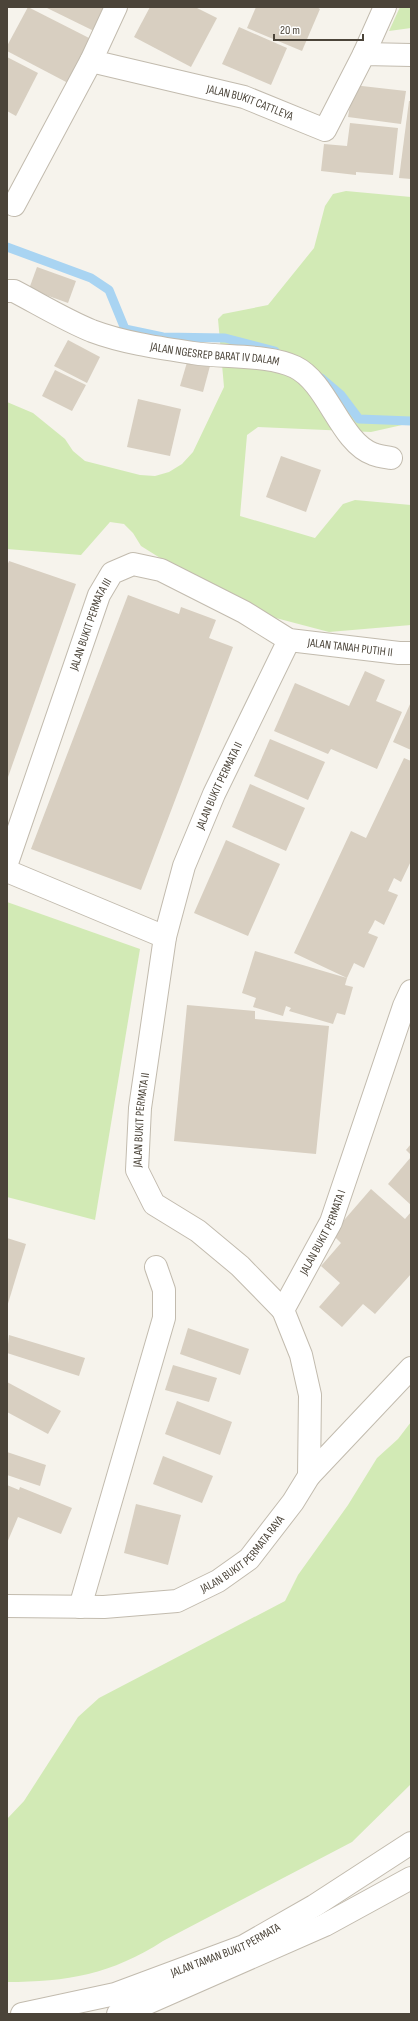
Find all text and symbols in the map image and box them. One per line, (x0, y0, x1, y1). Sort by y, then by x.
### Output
scale bar (274, 16, 363, 42)
text: 20 m (280, 23, 300, 38)
street label: JALAN BUKIT CATTLEYA (204, 81, 296, 124)
street label: JALAN NGESREP BARAT IV DALAM (148, 339, 281, 369)
street label: JALAN BUKIT PERMATA III (66, 575, 115, 673)
street label: JALAN TANAH PUTIH II (306, 635, 393, 660)
street label: JALAN BUKIT PERMATA II (192, 739, 246, 833)
street label: JALAN BUKIT PERMATA II (130, 1072, 153, 1169)
street label: JALAN BUKIT PERMATA I (296, 1188, 349, 1278)
street label: JALAN BUKIT PERMATA RAYA (197, 1512, 288, 1596)
street label: JALAN TAMAN BUKIT PERMATA (168, 1919, 283, 1981)

